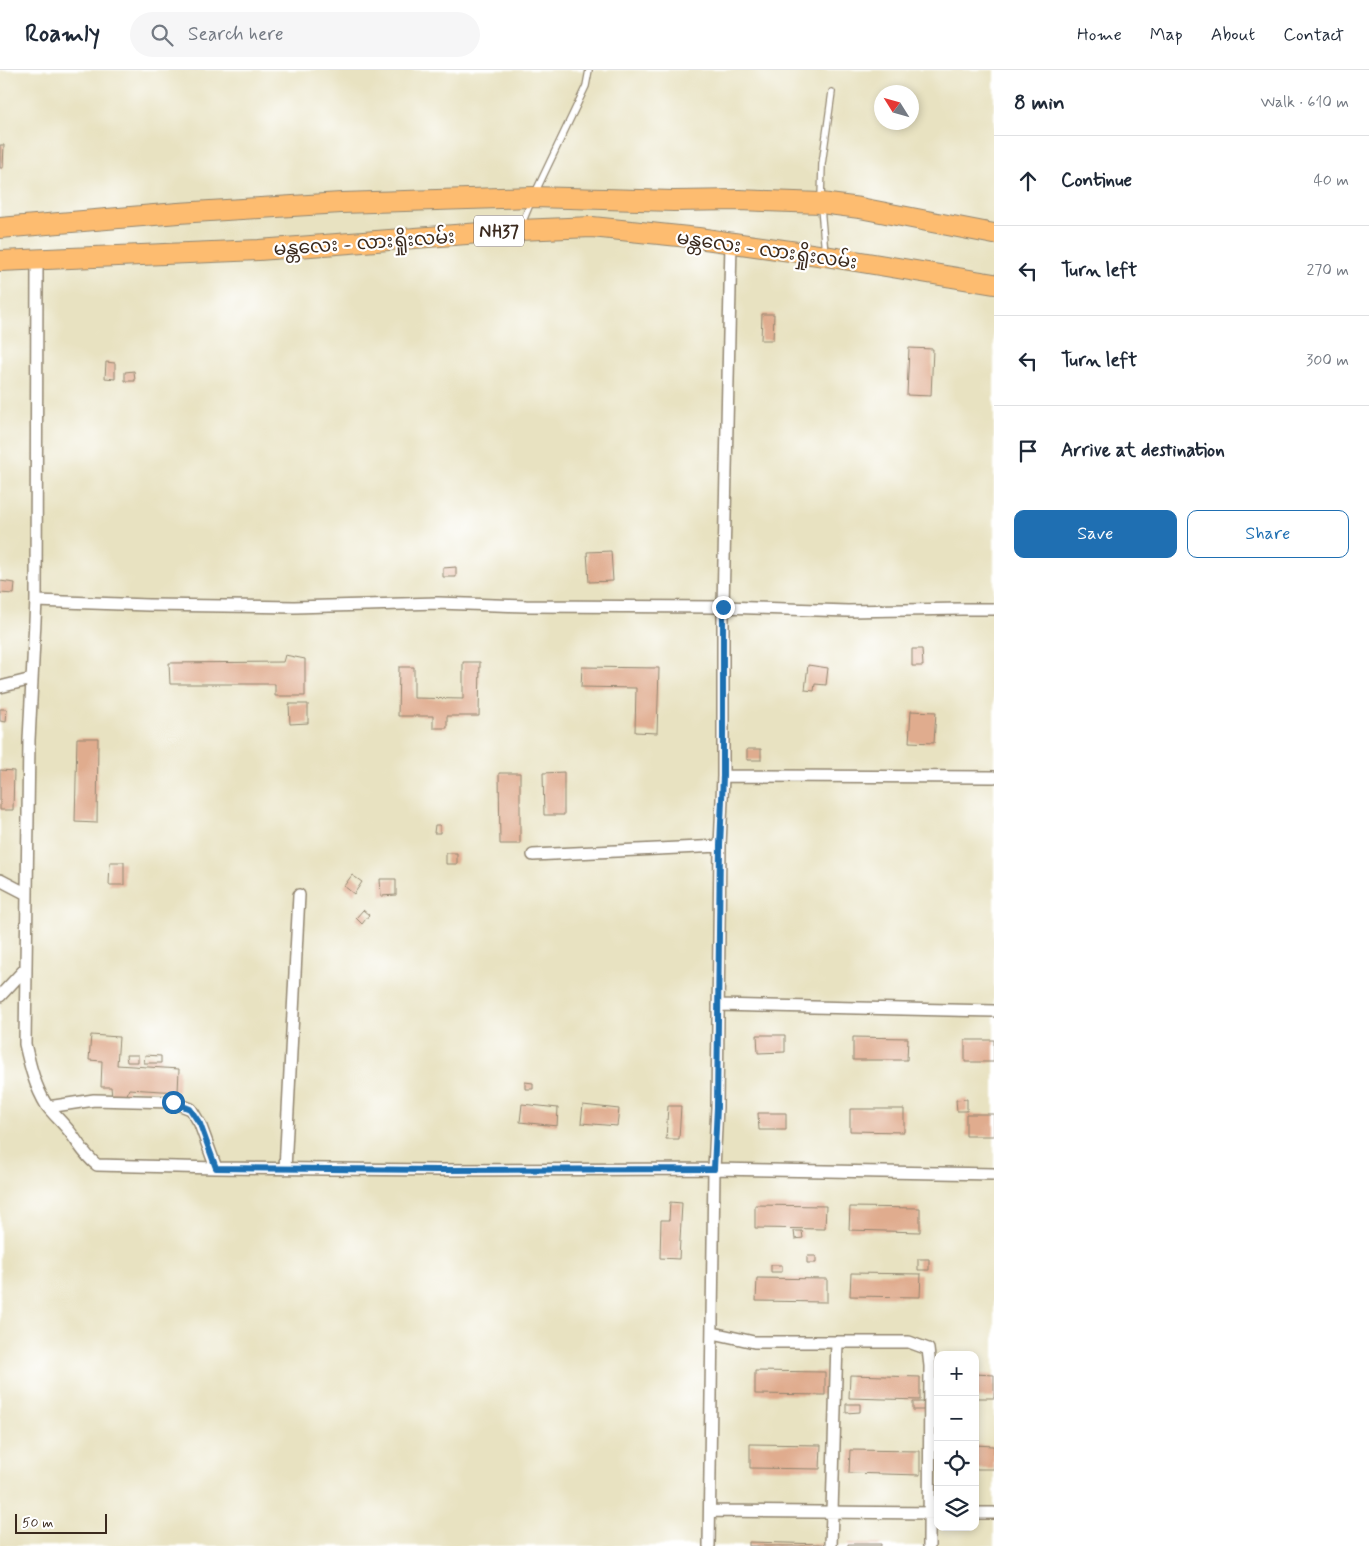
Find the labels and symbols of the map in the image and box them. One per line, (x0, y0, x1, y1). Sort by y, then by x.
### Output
north arrow (874, 85, 919, 130)
road number: NH37 (474, 216, 524, 247)
street label: မန္တလေး - လားရှိုးလမ်း (272, 222, 456, 264)
street label: မန္တလေး - လားရှိုးလမ်း (675, 222, 859, 277)
route end (712, 596, 735, 619)
route start (162, 1091, 185, 1114)
scale bar (15, 1511, 108, 1534)

